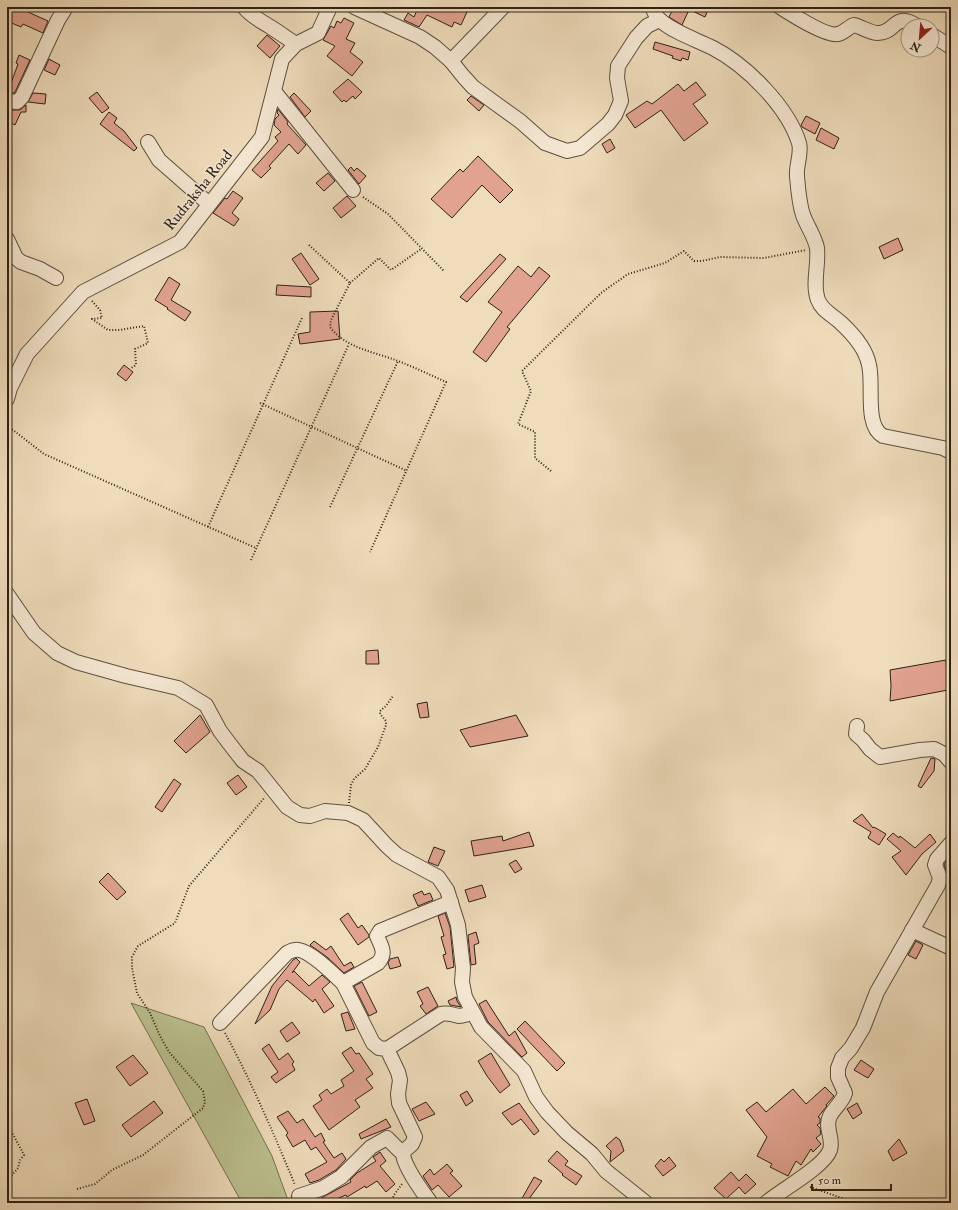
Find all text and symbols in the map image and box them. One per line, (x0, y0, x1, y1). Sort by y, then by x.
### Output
north arrow (900, 18, 940, 58)
text: N (908, 38, 924, 55)
street label: Rudraksha Road (160, 146, 237, 234)
scale bar (812, 1166, 891, 1192)
text: 50 m (818, 1173, 842, 1188)

